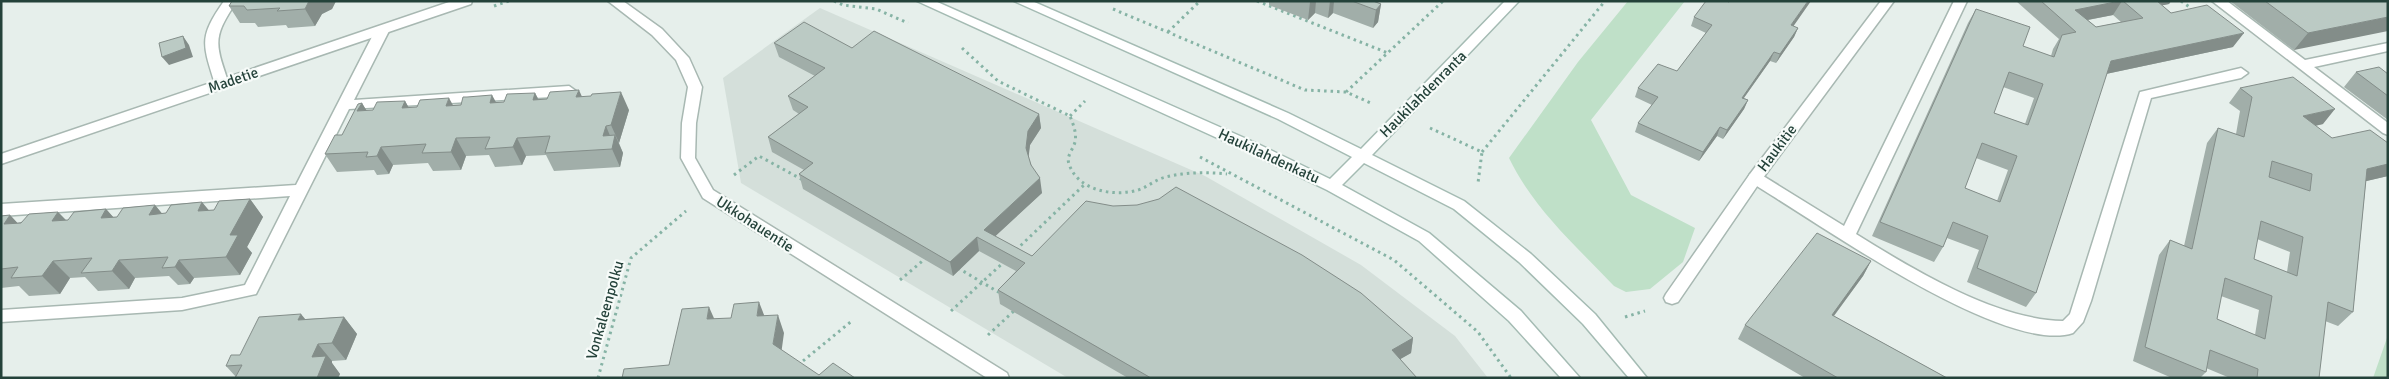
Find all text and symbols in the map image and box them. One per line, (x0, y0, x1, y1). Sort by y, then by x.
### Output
street label: Haukilahdenranta (1376, 47, 1470, 141)
street label: Madetie (205, 63, 261, 97)
street label: Haukitie (1753, 121, 1801, 175)
street label: Haukilahdenkatu (1215, 125, 1323, 187)
street label: Ukkohauentie (713, 192, 797, 256)
street label: Vonkaleenpolku (582, 258, 628, 362)

